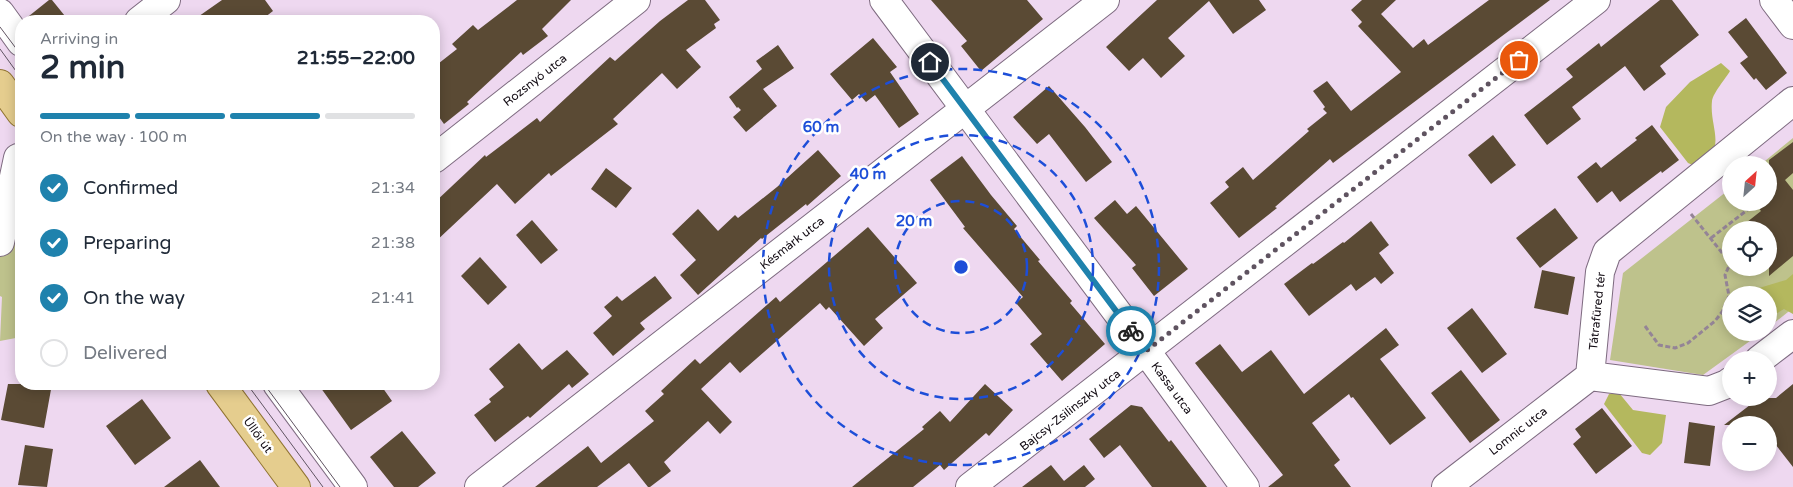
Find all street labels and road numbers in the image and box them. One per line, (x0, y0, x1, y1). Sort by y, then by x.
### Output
street label: Rozsnyó utca (501, 51, 569, 109)
street label: Késmárk utca (757, 214, 827, 272)
street label: Tátrafüred tér (1586, 271, 1608, 351)
street label: Kassa utca (1148, 359, 1196, 417)
street label: Bajcsy-Zsilinszky utca (1017, 366, 1123, 454)
street label: Lomnic utca (1486, 404, 1550, 458)
street label: Üllői út (241, 415, 276, 456)

